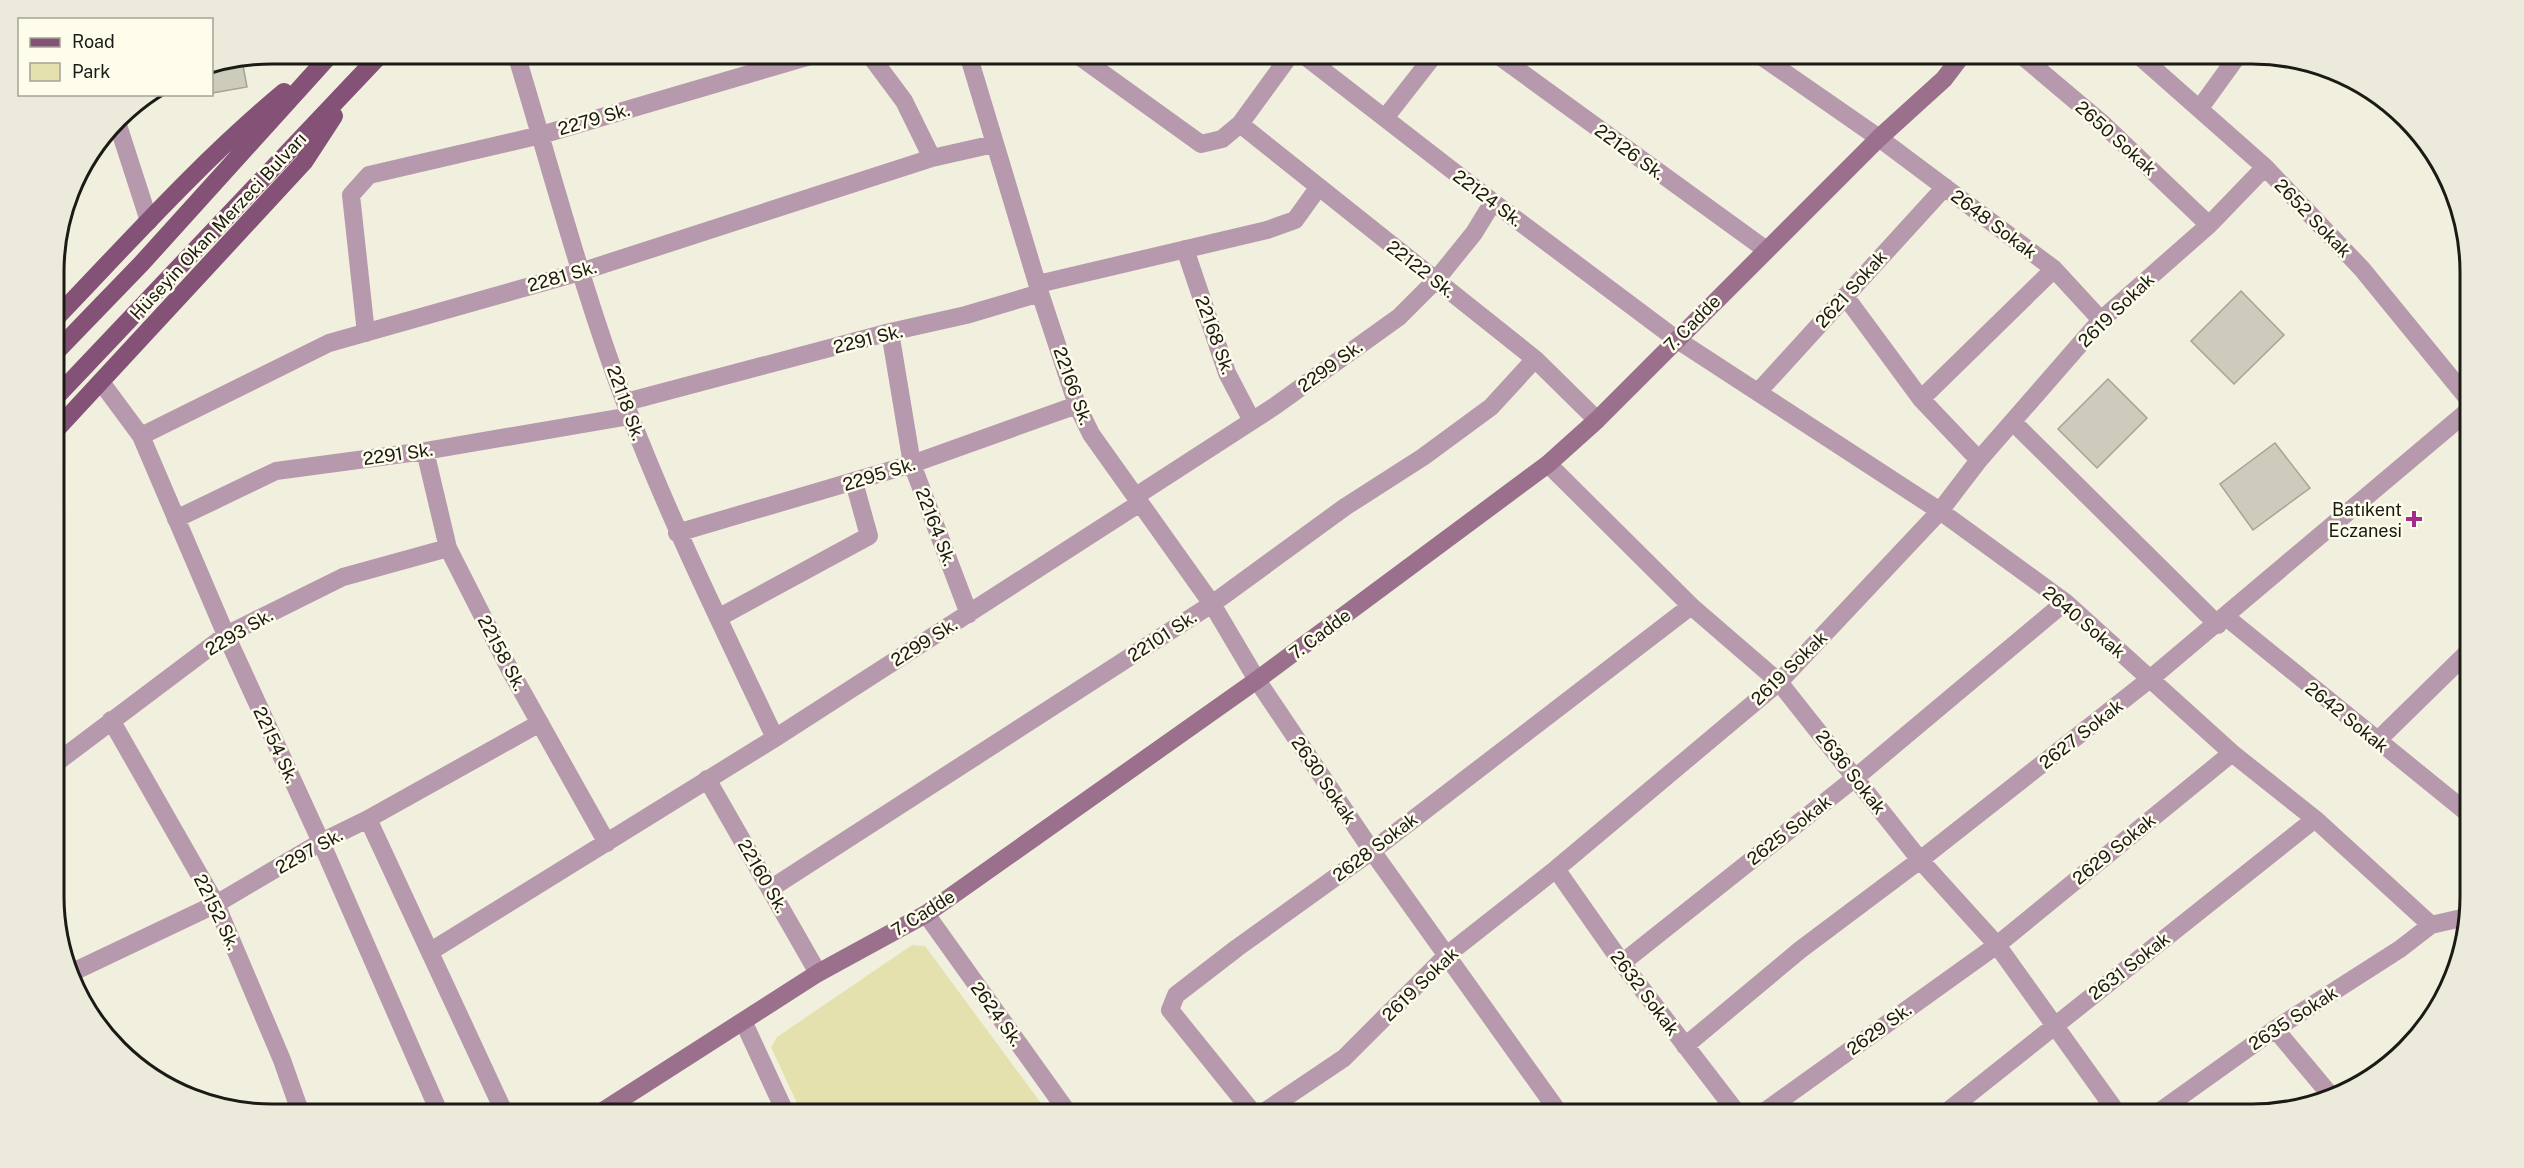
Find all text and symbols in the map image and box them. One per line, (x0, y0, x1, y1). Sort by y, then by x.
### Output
legend (18, 18, 213, 96)
text: Road (72, 31, 115, 52)
text: Park (72, 61, 110, 82)
street label: 2650 Sokak (2071, 96, 2161, 180)
street label: 2279 Sk. (556, 99, 632, 139)
street label: 22126 Sk. (1591, 120, 1669, 184)
street label: Hüseyin Okan Merzeci Bulvarı (126, 128, 310, 324)
street label: 22124 Sk. (1449, 165, 1527, 231)
street label: 2652 Sokak (2270, 174, 2356, 262)
street label: 2648 Sokak (1947, 185, 2041, 263)
street label: 22122 Sk. (1383, 236, 1459, 302)
street label: 2621 Sokak (1811, 246, 1891, 332)
street label: 2281 Sk. (525, 256, 599, 296)
street label: 2619 Sokak (2074, 269, 2158, 351)
street label: 7. Cadde (1660, 291, 1724, 355)
street label: 22168 Sk. (1191, 293, 1239, 377)
street label: 2291 Sk. (831, 320, 905, 358)
street label: 2299 Sk. (1294, 336, 1366, 396)
street label: 22166 Sk. (1049, 344, 1097, 428)
street label: 22118 Sk. (603, 363, 649, 443)
street label: 2291 Sk. (362, 439, 434, 469)
street label: 2295 Sk. (840, 453, 918, 495)
street label: 22164 Sk. (912, 485, 960, 569)
place label: Batıkent Eczanesi (2329, 499, 2402, 541)
marker: Batıkent Eczanesi (2407, 512, 2421, 526)
street label: 2640 Sokak (2039, 582, 2129, 662)
street label: 2293 Sk. (201, 604, 277, 660)
street label: 7. Cadde (1285, 604, 1355, 664)
street label: 22101 Sk. (1124, 606, 1200, 666)
street label: 22158 Sk. (473, 612, 531, 694)
street label: 2299 Sk. (887, 613, 961, 671)
street label: 2619 Sokak (1747, 627, 1831, 709)
street label: 2642 Sokak (2301, 677, 2393, 757)
street label: 2627 Sokak (2035, 695, 2127, 773)
street label: 22154 Sk. (249, 703, 303, 787)
street label: 2636 Sokak (1812, 726, 1890, 818)
street label: 2630 Sokak (1287, 732, 1361, 828)
street label: 2625 Sokak (1743, 791, 1835, 869)
street label: 2628 Sokak (1328, 808, 1422, 886)
street label: 2629 Sokak (2068, 809, 2160, 889)
street label: 2297 Sk. (272, 824, 346, 878)
street label: 22160 Sk. (734, 835, 792, 917)
street label: 22152 Sk. (190, 871, 244, 953)
street label: 7. Cadde (887, 885, 959, 941)
street label: 2631 Sokak (2084, 928, 2174, 1004)
street label: 2619 Sokak (1378, 943, 1462, 1025)
street label: 2632 Sokak (1606, 947, 1684, 1039)
street label: 2624 Sk. (967, 978, 1027, 1050)
street label: 2635 Sokak (2245, 982, 2341, 1054)
street label: 2629 Sk. (1843, 999, 1915, 1059)

